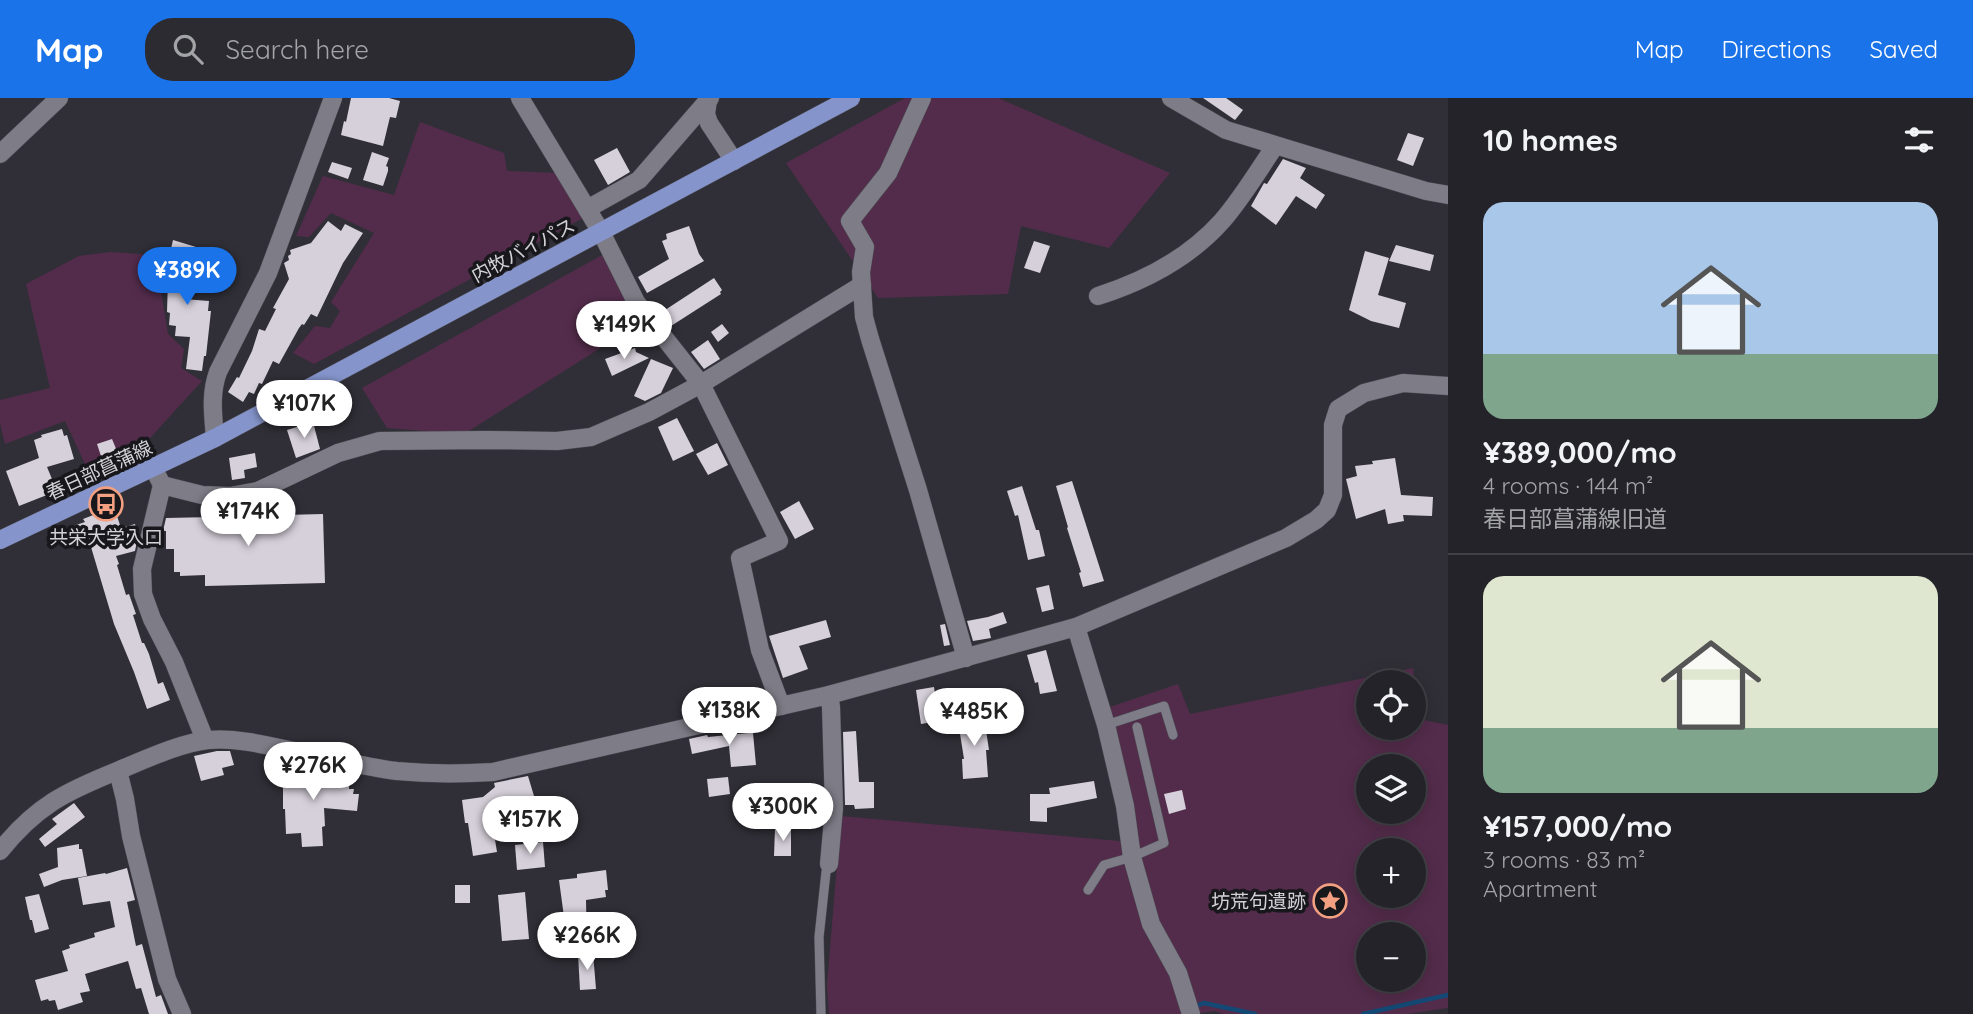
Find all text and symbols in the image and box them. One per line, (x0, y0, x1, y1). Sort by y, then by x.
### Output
search box (145, 18, 635, 81)
text: Map (35, 29, 103, 70)
icon: search (169, 30, 207, 68)
text: Search here (225, 33, 369, 66)
text: Map (1635, 34, 1684, 64)
text: Directions (1722, 34, 1832, 64)
text: Saved (1870, 34, 1938, 64)
text: 10 homes (1483, 121, 1618, 159)
icon: filters (1900, 121, 1938, 159)
street label: 内牧バイパス (467, 213, 579, 287)
icon: home (1648, 247, 1774, 373)
pin: ¥389K (138, 248, 236, 307)
text: ¥389K (154, 255, 220, 284)
pin: ¥149K (575, 302, 673, 361)
text: ¥149K (592, 309, 656, 338)
pin: ¥107K (255, 380, 353, 440)
text: ¥107K (272, 388, 336, 417)
text: ¥389,000/mo (1483, 433, 1677, 471)
street label: 春日部菖蒲線 (42, 435, 156, 505)
text: 4 rooms · 144 m² (1483, 471, 1653, 500)
bus stop icon: 共栄大学入口 (87, 485, 125, 523)
pin: ¥174K (199, 489, 297, 548)
text: ¥174K (217, 496, 279, 525)
text: 春日部菖蒲線旧道 (1483, 504, 1667, 533)
place label: 共栄大学入口 (49, 525, 163, 549)
icon: home (1648, 622, 1774, 748)
map controls (1356, 670, 1426, 992)
button: locate (1356, 670, 1426, 740)
pin: ¥138K (680, 688, 778, 747)
pin: ¥485K (925, 688, 1023, 748)
text: ¥138K (698, 695, 760, 724)
text: ¥485K (940, 696, 1008, 725)
pin: ¥276K (264, 742, 362, 802)
text: ¥276K (280, 750, 346, 779)
button: layers (1356, 754, 1426, 824)
pin: ¥300K (734, 784, 832, 843)
text: ¥300K (748, 791, 818, 820)
pin: ¥157K (481, 796, 579, 856)
text: ¥157K (498, 804, 562, 833)
text: ¥157,000/mo (1483, 807, 1672, 845)
button: + (1356, 838, 1426, 908)
text: 3 rooms · 83 m² (1483, 845, 1645, 874)
text: Apartment (1483, 874, 1597, 903)
place icon: 坊荒句遺跡 (1311, 882, 1349, 920)
place label: 坊荒句遺跡 (1211, 889, 1306, 913)
pin: ¥266K (538, 912, 636, 972)
text: ¥266K (553, 920, 621, 949)
button: − (1356, 922, 1426, 992)

